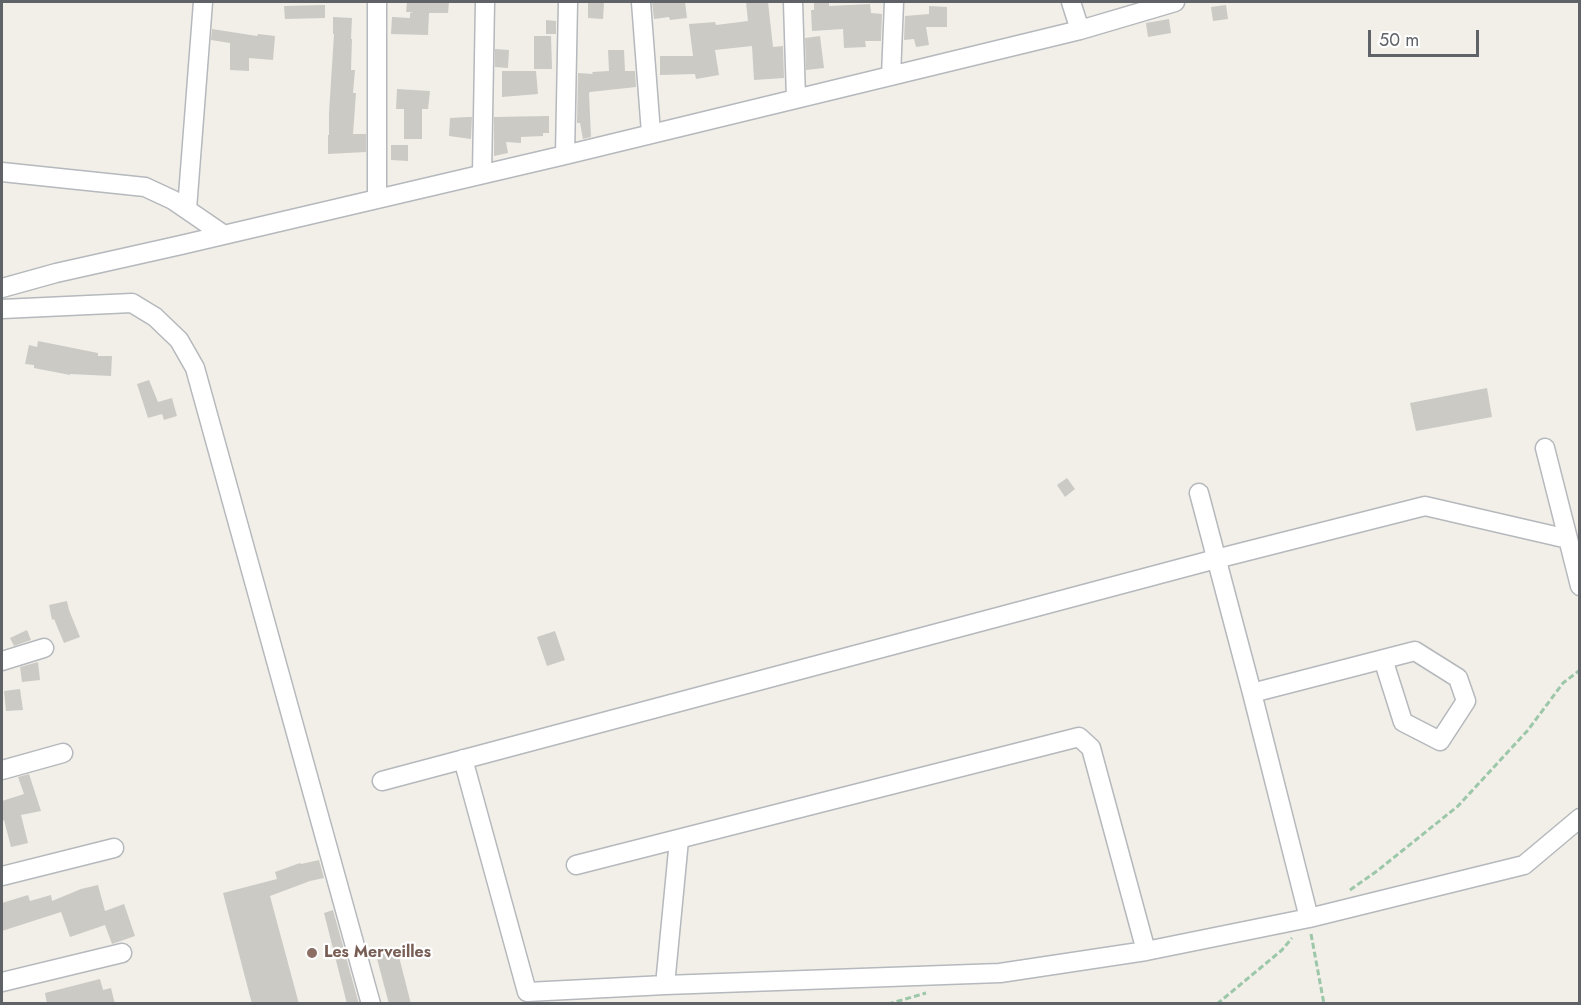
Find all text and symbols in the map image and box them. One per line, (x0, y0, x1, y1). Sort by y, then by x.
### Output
scale bar (1371, 18, 1482, 56)
text: 50 m (1379, 27, 1419, 53)
place label: Les Merveilles (324, 943, 431, 963)
marker: Les Merveilles (305, 946, 319, 960)

